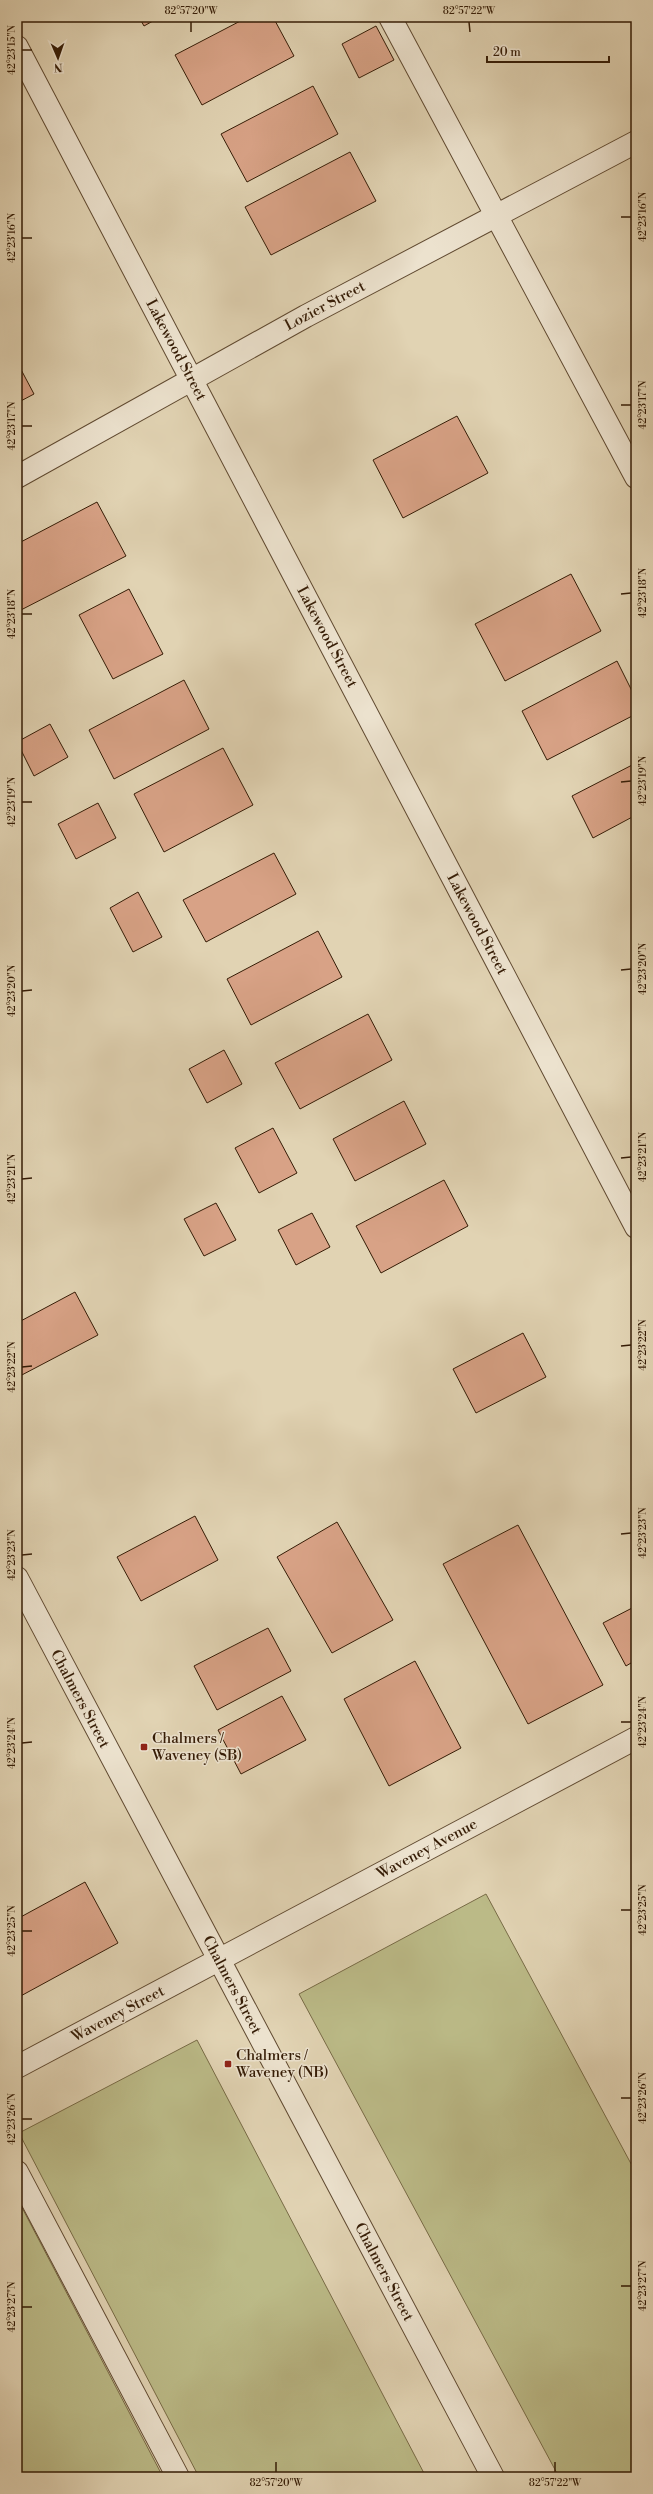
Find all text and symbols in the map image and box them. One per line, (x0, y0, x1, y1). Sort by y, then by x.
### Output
text: 82°57'20"W (164, 5, 219, 17)
text: 82°57'22"W (443, 5, 496, 17)
text: 42°23'15"N (6, 24, 18, 75)
north arrow (38, 38, 78, 78)
scale bar (487, 38, 609, 64)
text: 20 m (493, 45, 521, 60)
text: N (53, 60, 63, 74)
text: 42°23'16"N (637, 191, 649, 242)
text: 42°23'16"N (6, 212, 18, 263)
street label: Lozier Street (282, 277, 369, 335)
street label: Lakewood Street (141, 296, 211, 405)
text: 42°23'17"N (637, 380, 649, 429)
text: 42°23'17"N (6, 401, 18, 450)
text: 42°23'18"N (637, 567, 649, 618)
street label: Lakewood Street (292, 583, 362, 692)
text: 42°23'18"N (6, 588, 18, 639)
text: 42°23'19"N (637, 755, 649, 806)
text: 42°23'19"N (6, 776, 18, 827)
street label: Lakewood Street (442, 870, 512, 979)
text: 42°23'20"N (637, 942, 649, 995)
text: 42°23'20"N (6, 964, 18, 1017)
text: 42°23'21"N (637, 1131, 649, 1182)
text: 42°23'21"N (6, 1153, 18, 1204)
text: 42°23'22"N (637, 1319, 649, 1371)
text: 42°23'22"N (6, 1341, 18, 1393)
text: 42°23'23"N (637, 1507, 649, 1559)
text: 42°23'23"N (6, 1529, 18, 1581)
street label: Chalmers Street (46, 1646, 114, 1752)
text: 42°23'24"N (637, 1696, 649, 1748)
text: 42°23'24"N (6, 1717, 18, 1769)
place label: Chalmers / Waveney (SB) (151, 1729, 242, 1765)
marker: Chalmers / Waveney (SB) (139, 1742, 149, 1752)
street label: Waveney Avenue (373, 1815, 481, 1884)
text: 42°23'25"N (637, 1884, 649, 1936)
text: 42°23'25"N (6, 1905, 18, 1957)
street label: Chalmers Street (198, 1932, 266, 2038)
street label: Waveney Street (67, 1981, 168, 2047)
place label: Chalmers / Waveney (NB) (235, 2046, 329, 2082)
marker: Chalmers / Waveney (NB) (223, 2059, 233, 2069)
text: 42°23'26"N (637, 2071, 649, 2124)
text: 42°23'26"N (6, 2092, 18, 2145)
street label: Chalmers Street (350, 2219, 418, 2325)
text: 42°23'27"N (637, 2260, 649, 2311)
text: 42°23'27"N (6, 2281, 18, 2332)
text: 82°57'20"W (249, 2477, 304, 2489)
text: 82°57'22"W (529, 2477, 582, 2489)

